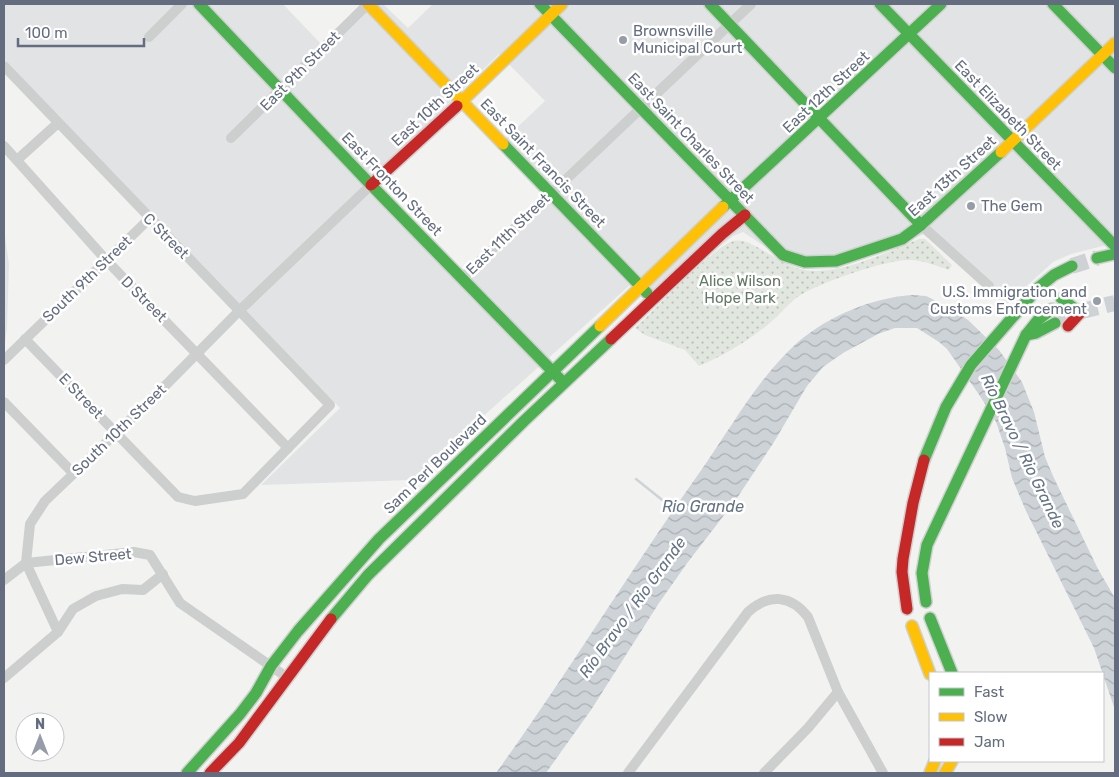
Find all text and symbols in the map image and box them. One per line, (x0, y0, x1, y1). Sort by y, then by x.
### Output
scale bar (18, 15, 144, 47)
place label: Brownsville Municipal Court (633, 22, 742, 57)
text: 100 m (25, 24, 67, 42)
street label: East 9th Street (256, 27, 344, 115)
marker: Brownsville Municipal Court (617, 34, 629, 46)
street label: East 12th Street (779, 47, 873, 137)
street label: East Elizabeth Street (951, 56, 1065, 174)
street label: East 10th Street (388, 60, 482, 150)
street label: East Saint Charles Street (624, 69, 758, 207)
street label: East Saint Francis Street (477, 95, 609, 231)
street label: East Fronton Street (338, 129, 446, 240)
street label: East 13th Street (904, 132, 1000, 220)
street label: East 11th Street (462, 189, 554, 278)
place label: The Gem (981, 197, 1043, 215)
marker: The Gem (965, 200, 977, 212)
street label: C Street (139, 209, 193, 263)
street label: South 9th Street (39, 232, 135, 326)
street label: D Street (117, 272, 171, 326)
park label: Alice Wilson Hope Park (699, 272, 781, 307)
place label: U.S. Immigration and Customs Enforcement (930, 283, 1087, 318)
marker: U.S. Immigration and Customs Enforcement (1091, 295, 1103, 307)
street label: E Street (55, 370, 107, 423)
water label: Río Bravo / Rio Grande (977, 371, 1068, 532)
street label: South 10th Street (68, 380, 170, 479)
street label: Sam Perl Boulevard (380, 410, 490, 518)
water label: Rio Grande (662, 497, 744, 516)
water label: Río Bravo / Rio Grande (575, 533, 690, 681)
street label: Dew Street (54, 545, 132, 569)
legend (929, 672, 1104, 762)
text: Fast (974, 683, 1004, 701)
text: Slow (974, 708, 1007, 726)
north arrow (15, 712, 65, 762)
text: N (35, 716, 45, 733)
text: Jam (974, 733, 1005, 751)

